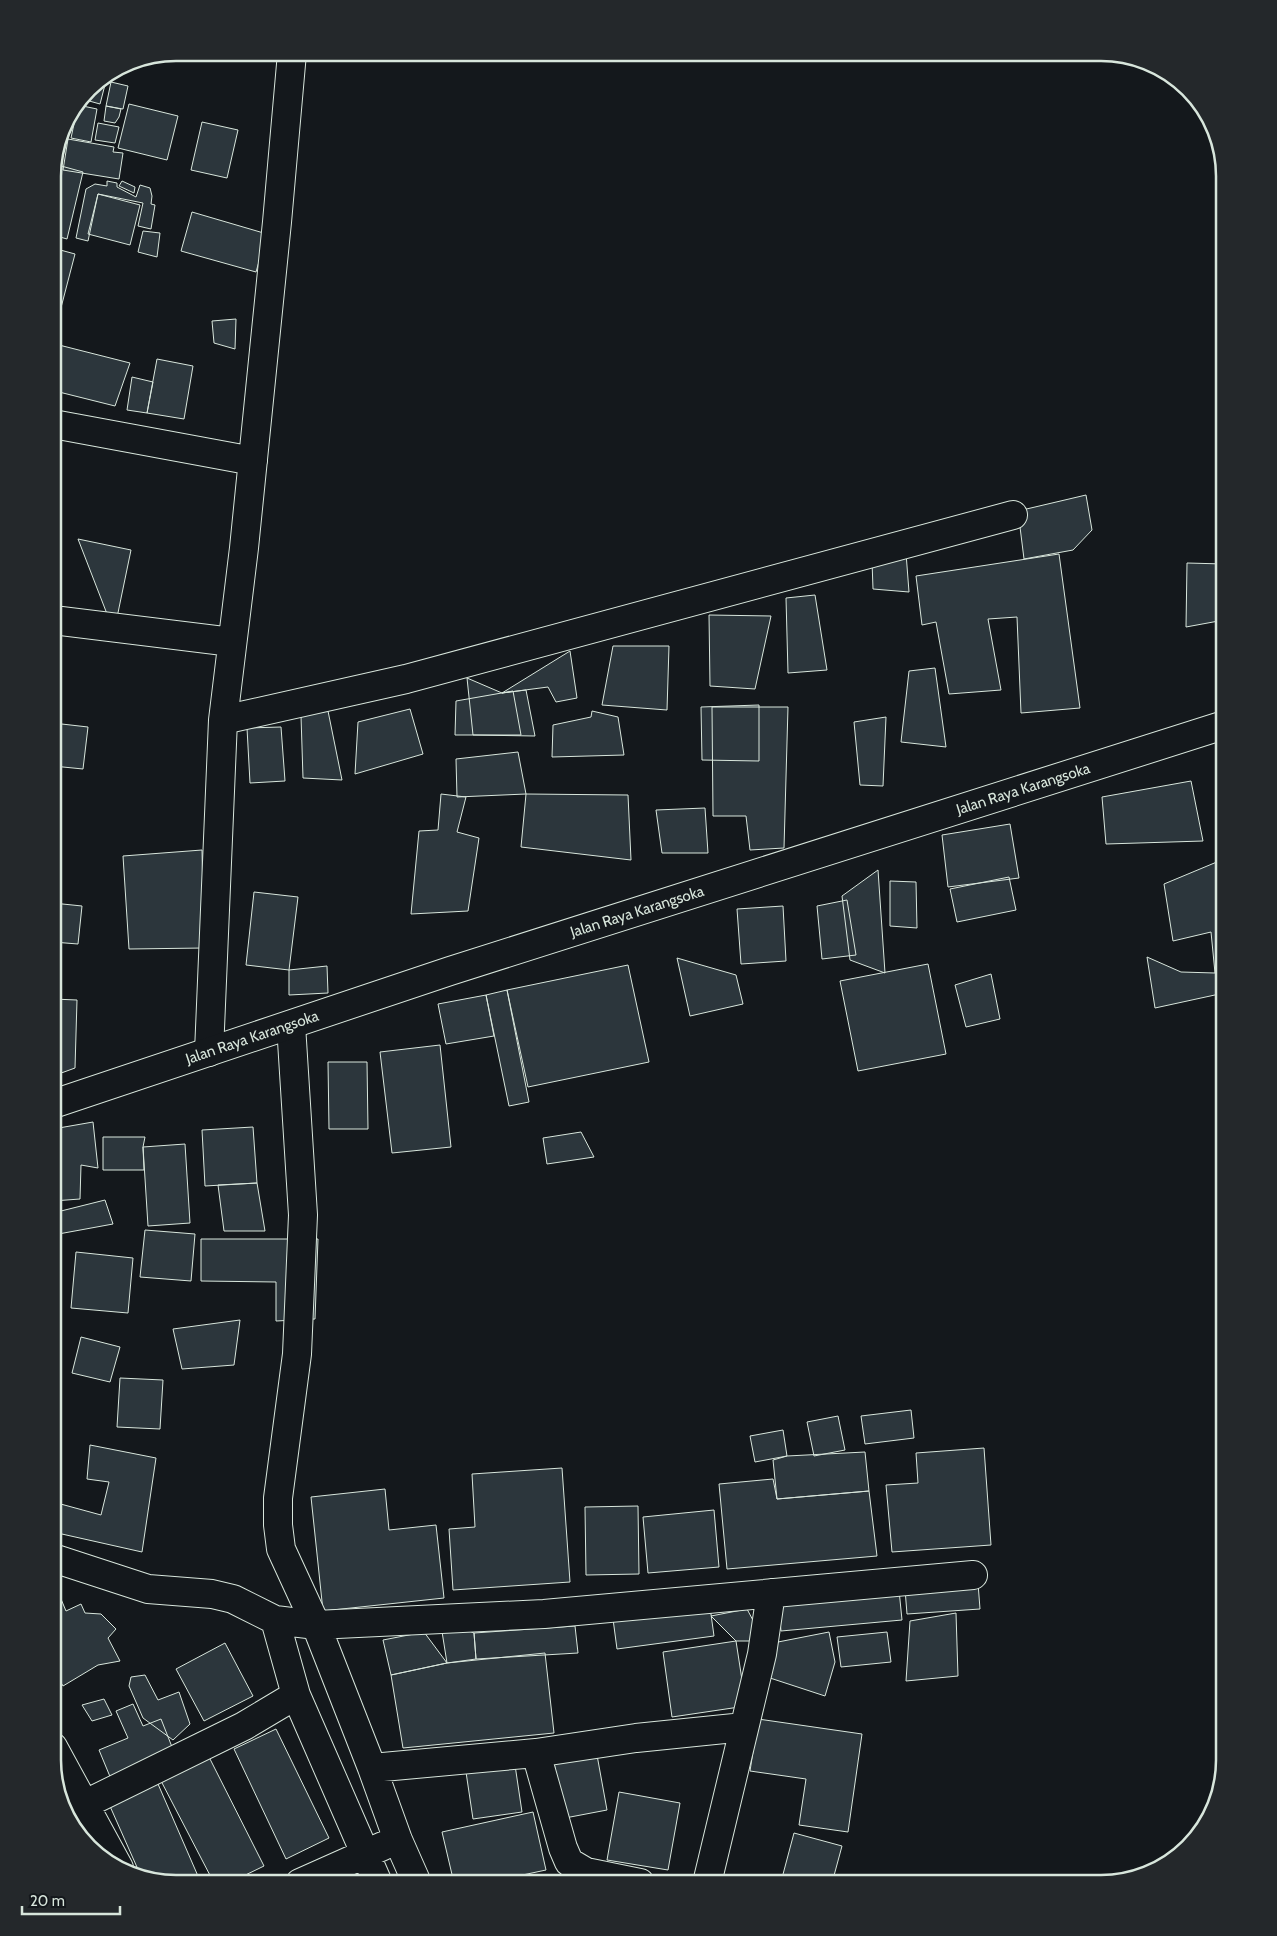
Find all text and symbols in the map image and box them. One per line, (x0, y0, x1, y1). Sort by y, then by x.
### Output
street label: Jalan Raya Karangsoka (953, 759, 1093, 819)
street label: Jalan Raya Karangsoka (567, 882, 707, 941)
street label: Jalan Raya Karangsoka (182, 1006, 322, 1068)
scale bar (22, 1884, 120, 1916)
text: 20 m (30, 1892, 65, 1910)

